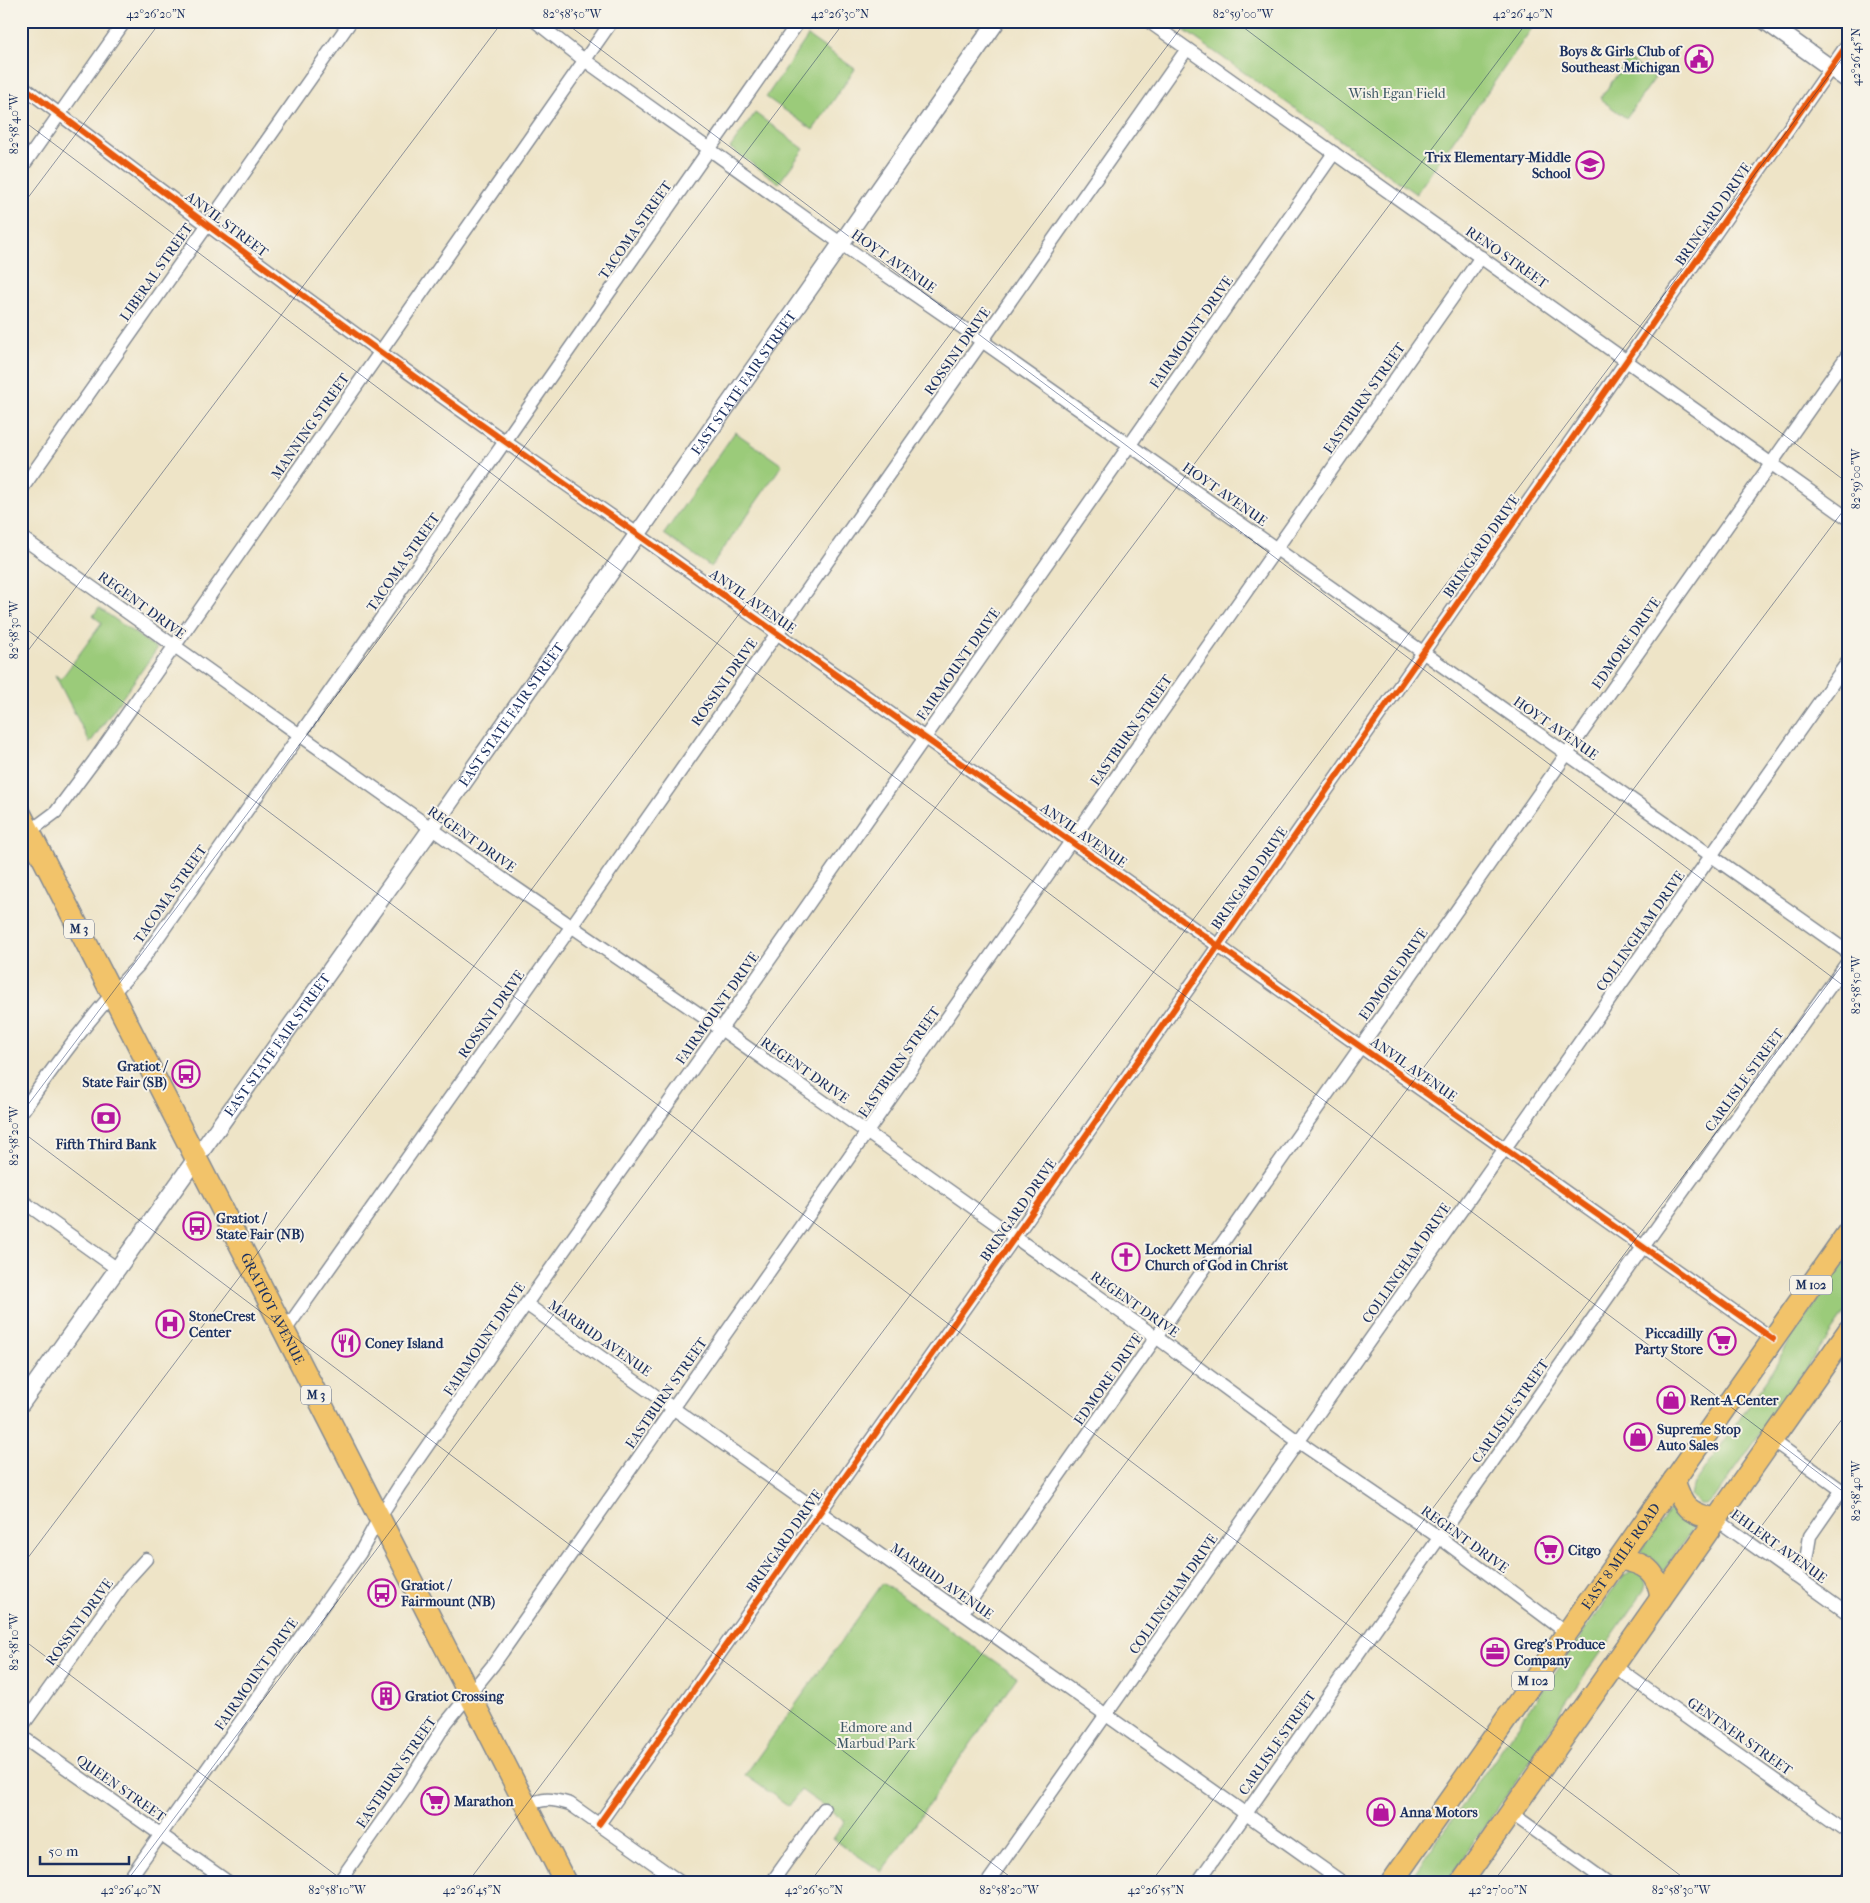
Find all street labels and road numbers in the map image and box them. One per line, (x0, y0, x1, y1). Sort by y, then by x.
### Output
street label: BRINGARD DRIVE (1672, 159, 1756, 269)
street label: TACOMA STREET (595, 177, 676, 283)
street label: ANVIL STREET (181, 187, 272, 261)
street label: LIBERAL STREET (116, 220, 197, 324)
street label: RENO STREET (1462, 223, 1552, 292)
street label: HOYT AVENUE (848, 226, 940, 297)
street label: FAIRMOUNT DRIVE (1146, 272, 1237, 392)
street label: ROSSINI DRIVE (921, 304, 994, 399)
street label: EAST STATE FAIR STREET (688, 307, 801, 458)
street label: EASTBURN STREET (1320, 339, 1409, 457)
street label: MANNING STREET (267, 370, 354, 482)
street label: HOYT AVENUE (1179, 459, 1271, 530)
street label: BRINGARD DRIVE (1440, 491, 1524, 601)
street label: TACOMA STREET (363, 509, 444, 615)
street label: ANVIL AVENUE (705, 565, 800, 638)
street label: REGENT DRIVE (95, 568, 189, 643)
street label: EDMORE DRIVE (1588, 594, 1665, 692)
street label: FAIRMOUNT DRIVE (913, 604, 1004, 724)
street label: ROSSINI DRIVE (688, 635, 761, 730)
street label: EAST STATE FAIR STREET (455, 639, 568, 790)
street label: EASTBURN STREET (1087, 671, 1176, 789)
street label: HOYT AVENUE (1510, 693, 1602, 764)
street label: ANVIL AVENUE (1036, 799, 1131, 872)
street label: REGENT DRIVE (424, 803, 520, 876)
street label: BRINGARD DRIVE (1208, 823, 1292, 933)
street label: TACOMA STREET (130, 841, 211, 947)
street label: COLLINGHAM DRIVE (1592, 868, 1689, 995)
road number: M 3 (64, 920, 94, 939)
street label: EDMORE DRIVE (1355, 925, 1432, 1023)
street label: FAIRMOUNT DRIVE (672, 948, 763, 1068)
street label: ROSSINI DRIVE (455, 967, 528, 1062)
street label: EAST STATE FAIR STREET (221, 970, 335, 1120)
street label: EASTBURN STREET (855, 1003, 944, 1121)
street label: CARLISLE STREET (1701, 1025, 1788, 1135)
street label: ANVIL AVENUE (1366, 1033, 1461, 1106)
street label: REGENT DRIVE (757, 1034, 853, 1107)
street label: BRINGARD DRIVE (977, 1155, 1061, 1265)
street label: COLLINGHAM DRIVE (1358, 1200, 1455, 1327)
street label: GRATIOT AVENUE (237, 1250, 308, 1368)
street label: REGENT DRIVE (1087, 1268, 1183, 1341)
road number: M 102 (1790, 1276, 1832, 1294)
street label: FAIRMOUNT DRIVE (440, 1279, 529, 1399)
street label: MARBUD AVENUE (545, 1297, 655, 1380)
street label: EDMORE DRIVE (1070, 1330, 1147, 1428)
street label: EASTBURN STREET (622, 1334, 711, 1452)
street label: CARLISLE STREET (1468, 1356, 1553, 1467)
road number: M 3 (301, 1386, 331, 1404)
street label: BRINGARD DRIVE (743, 1486, 827, 1596)
street label: EAST 8 MILE ROAD (1578, 1500, 1664, 1613)
street label: REGENT DRIVE (1418, 1502, 1512, 1577)
street label: EHLERT AVENUE (1727, 1506, 1830, 1587)
street label: COLLINGHAM DRIVE (1125, 1531, 1222, 1658)
street label: MARBUD AVENUE (887, 1540, 997, 1623)
street label: ROSSINI DRIVE (42, 1575, 117, 1669)
street label: FAIRMOUNT DRIVE (211, 1614, 302, 1734)
road number: M 102 (1512, 1672, 1554, 1690)
street label: CARLISLE STREET (1235, 1688, 1320, 1799)
street label: GENTNER STREET (1684, 1694, 1796, 1779)
street label: EASTBURN STREET (353, 1713, 440, 1831)
street label: QUEEN STREET (73, 1751, 169, 1826)

